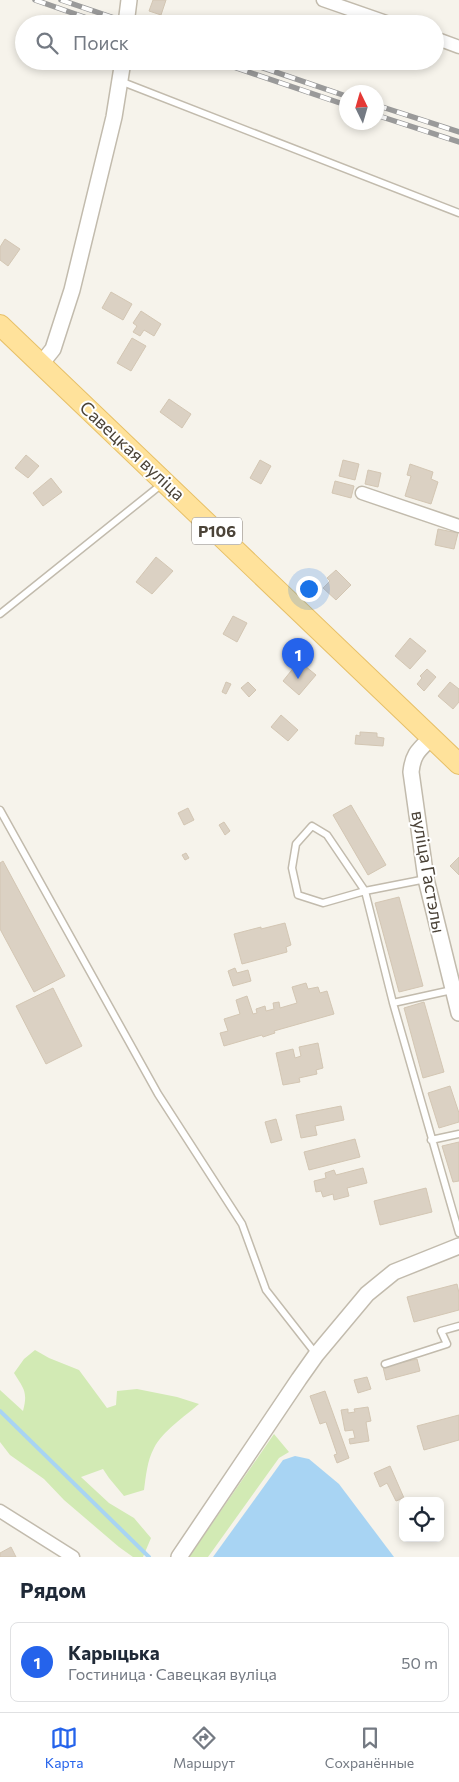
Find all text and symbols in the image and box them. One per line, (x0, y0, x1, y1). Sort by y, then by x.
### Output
search box (15, 15, 444, 70)
icon: search (33, 29, 61, 57)
text: Поиск (73, 31, 129, 54)
north arrow (339, 85, 384, 130)
street label: Савецкая вуліца (75, 396, 190, 505)
road number: Р106 (192, 518, 242, 544)
your location (296, 576, 322, 602)
pin: 1 (282, 638, 314, 679)
street label: вуліца Гастэлы (407, 809, 451, 935)
map controls (399, 1497, 444, 1542)
button: locate (399, 1497, 444, 1542)
text: Рядом (20, 1577, 86, 1602)
text: Карыцька (68, 1641, 160, 1664)
text: 1 (33, 1653, 41, 1672)
text: 50 m (401, 1653, 438, 1672)
text: Гостиница · Савецкая вуліца (68, 1664, 277, 1683)
tab: Карта (45, 1724, 83, 1771)
tab: Маршрут (173, 1724, 235, 1771)
tab: Сохранённые (325, 1724, 414, 1771)

